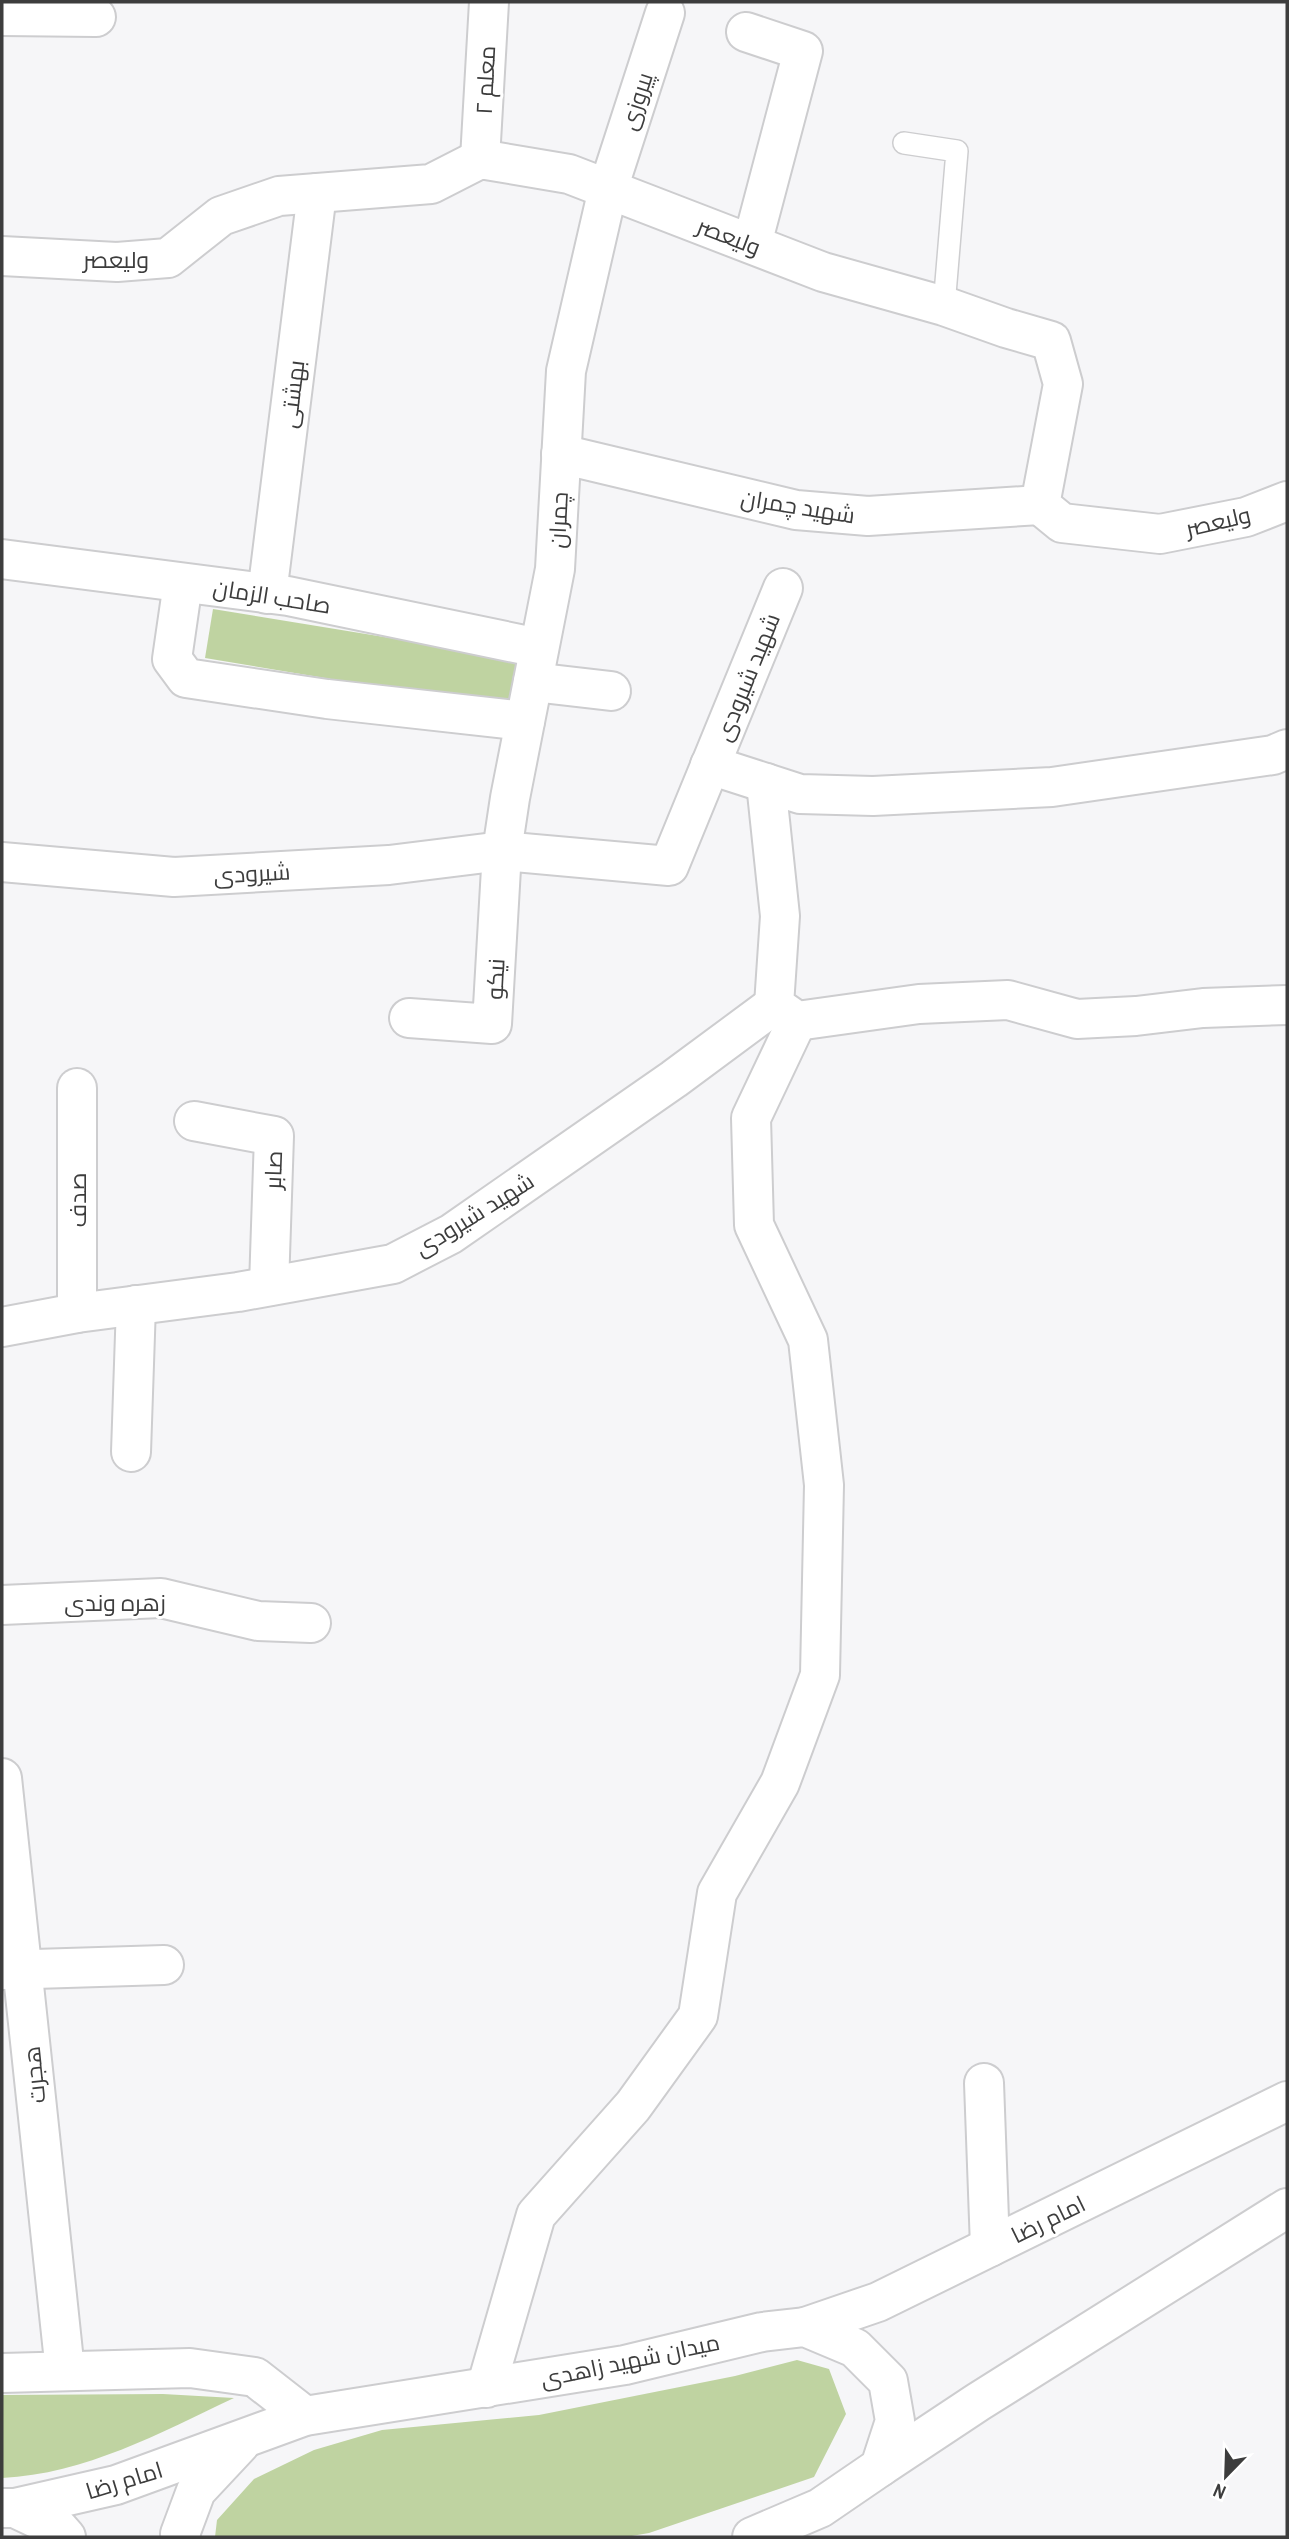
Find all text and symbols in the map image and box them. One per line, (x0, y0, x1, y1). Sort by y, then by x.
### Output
street label: معلم ۲ (468, 45, 503, 115)
street label: پیروزی (612, 68, 660, 134)
street label: ولیعصر (691, 209, 765, 262)
street label: ولیعصر (81, 244, 149, 275)
street label: بهشتی (272, 358, 312, 430)
street label: شهید چمران (739, 482, 857, 530)
street label: چمران (541, 491, 575, 549)
street label: ولیعصر (1180, 498, 1254, 544)
street label: صاحب الزمان (211, 571, 333, 621)
street label: شهید شیرودی (707, 608, 787, 746)
street label: شیرودی (213, 856, 291, 890)
street label: نیکو (478, 958, 512, 1000)
street label: صابر (257, 1150, 289, 1192)
street label: شهید شیرودی (408, 1165, 540, 1263)
street label: صدف (62, 1173, 93, 1227)
street label: زهره وندی (64, 1587, 166, 1618)
street label: هجرت (16, 2045, 52, 2105)
street label: امام رضا (1006, 2188, 1091, 2251)
street label: میدان شهید زاهدی (537, 2326, 723, 2394)
north arrow (1191, 2441, 1261, 2511)
street label: امام رضا (82, 2454, 167, 2507)
text: N (1209, 2477, 1230, 2506)

